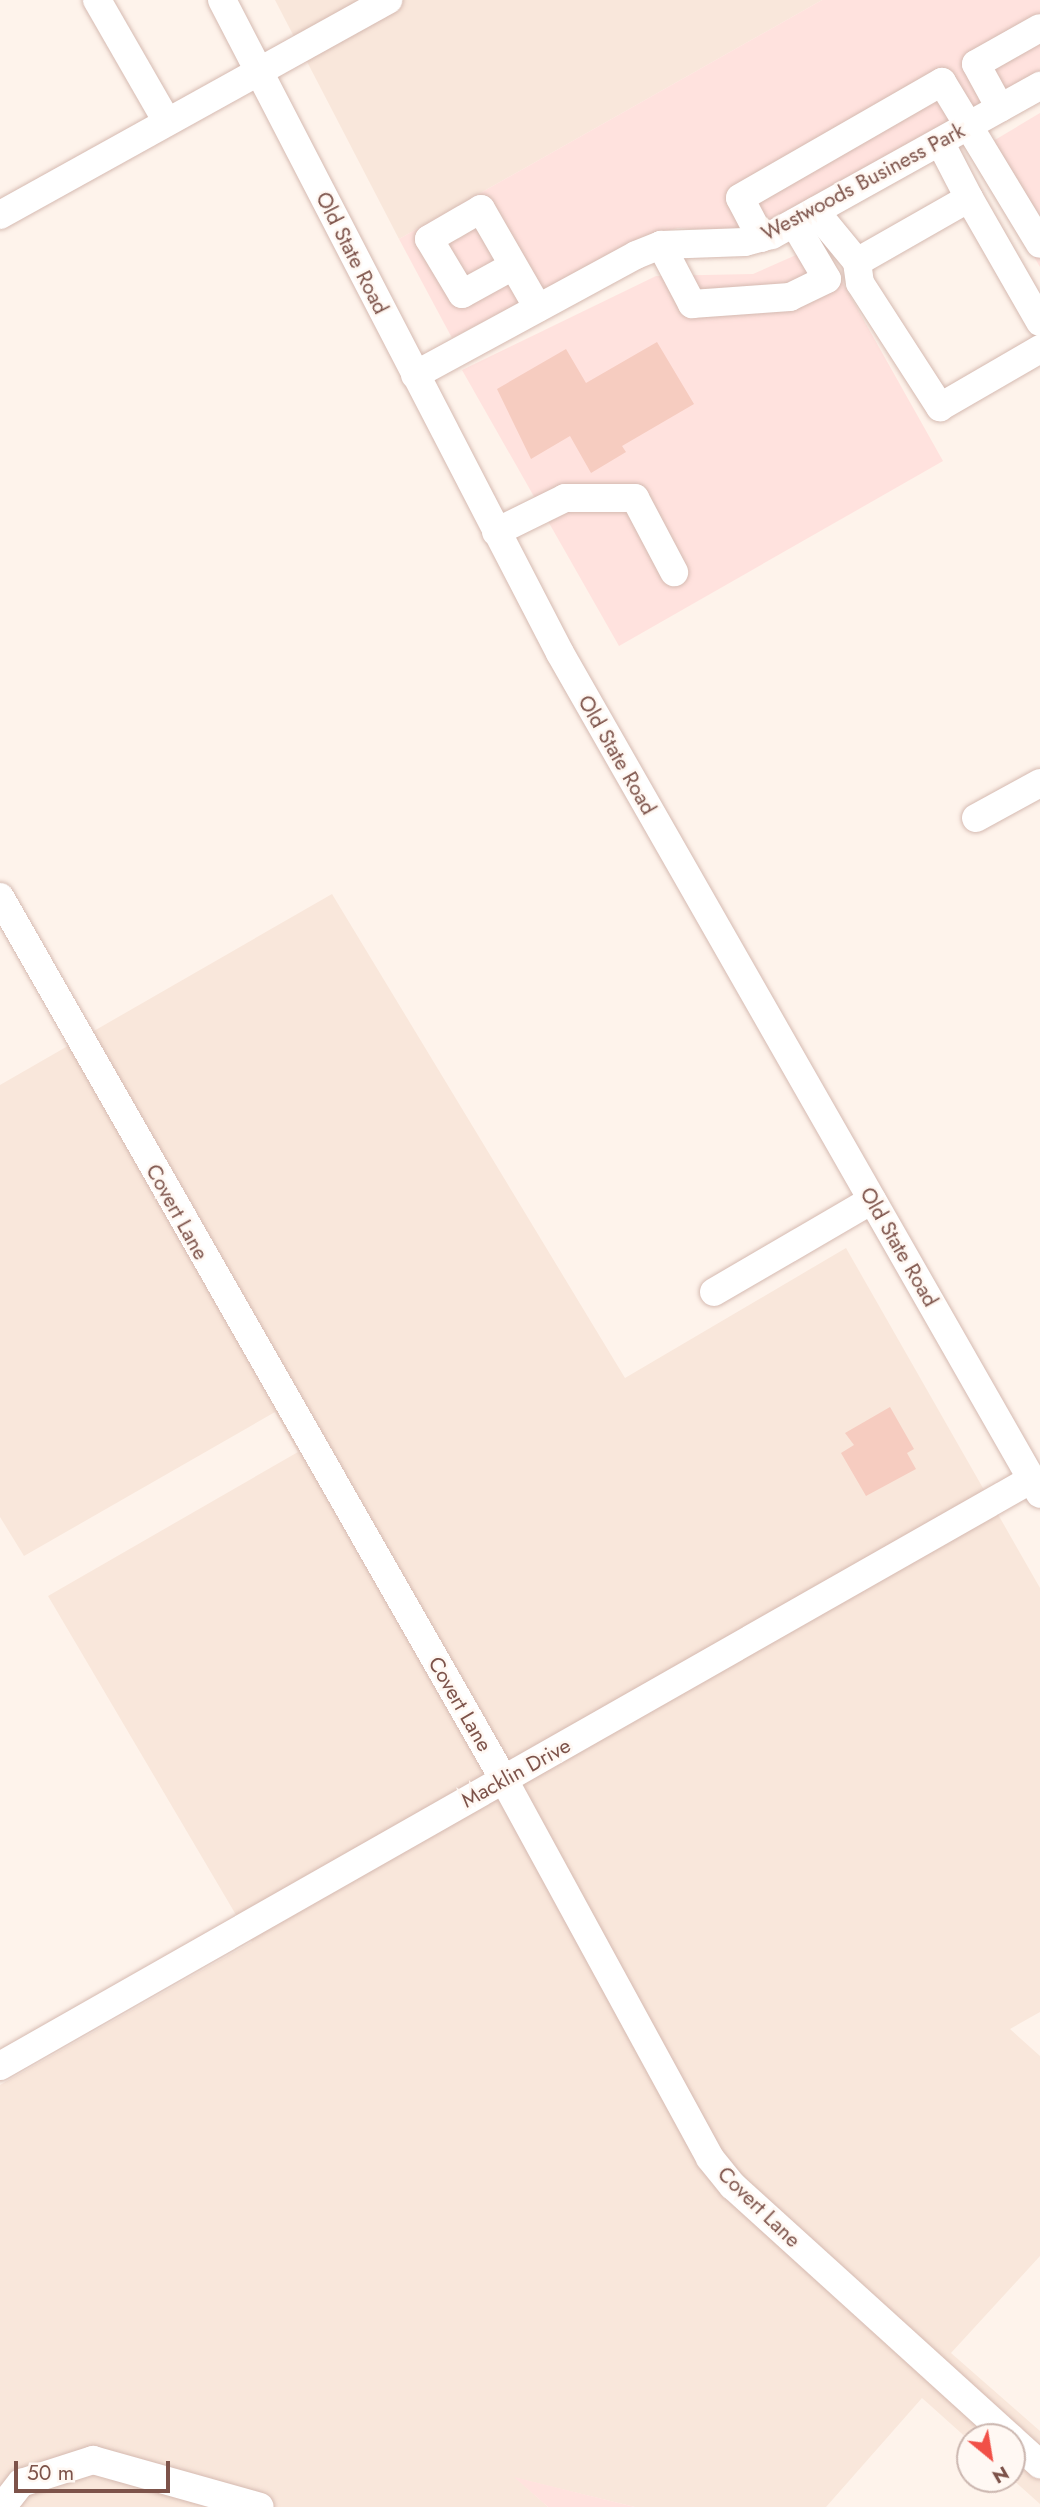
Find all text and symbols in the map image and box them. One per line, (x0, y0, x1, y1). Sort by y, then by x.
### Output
street label: Westwoods Business Park (757, 118, 969, 246)
street label: Old State Road (310, 188, 394, 318)
street label: Old State Road (573, 691, 661, 819)
street label: Covert Lane (140, 1160, 214, 1264)
street label: Old State Road (855, 1183, 943, 1311)
street label: Covert Lane (423, 1652, 497, 1756)
street label: Macklin Drive (457, 1733, 575, 1813)
street label: Covert Lane (712, 2161, 806, 2253)
north arrow (956, 2423, 1026, 2493)
scale bar (18, 2448, 173, 2492)
text: 50 m (27, 2458, 74, 2488)
text: N (987, 2459, 1014, 2490)

